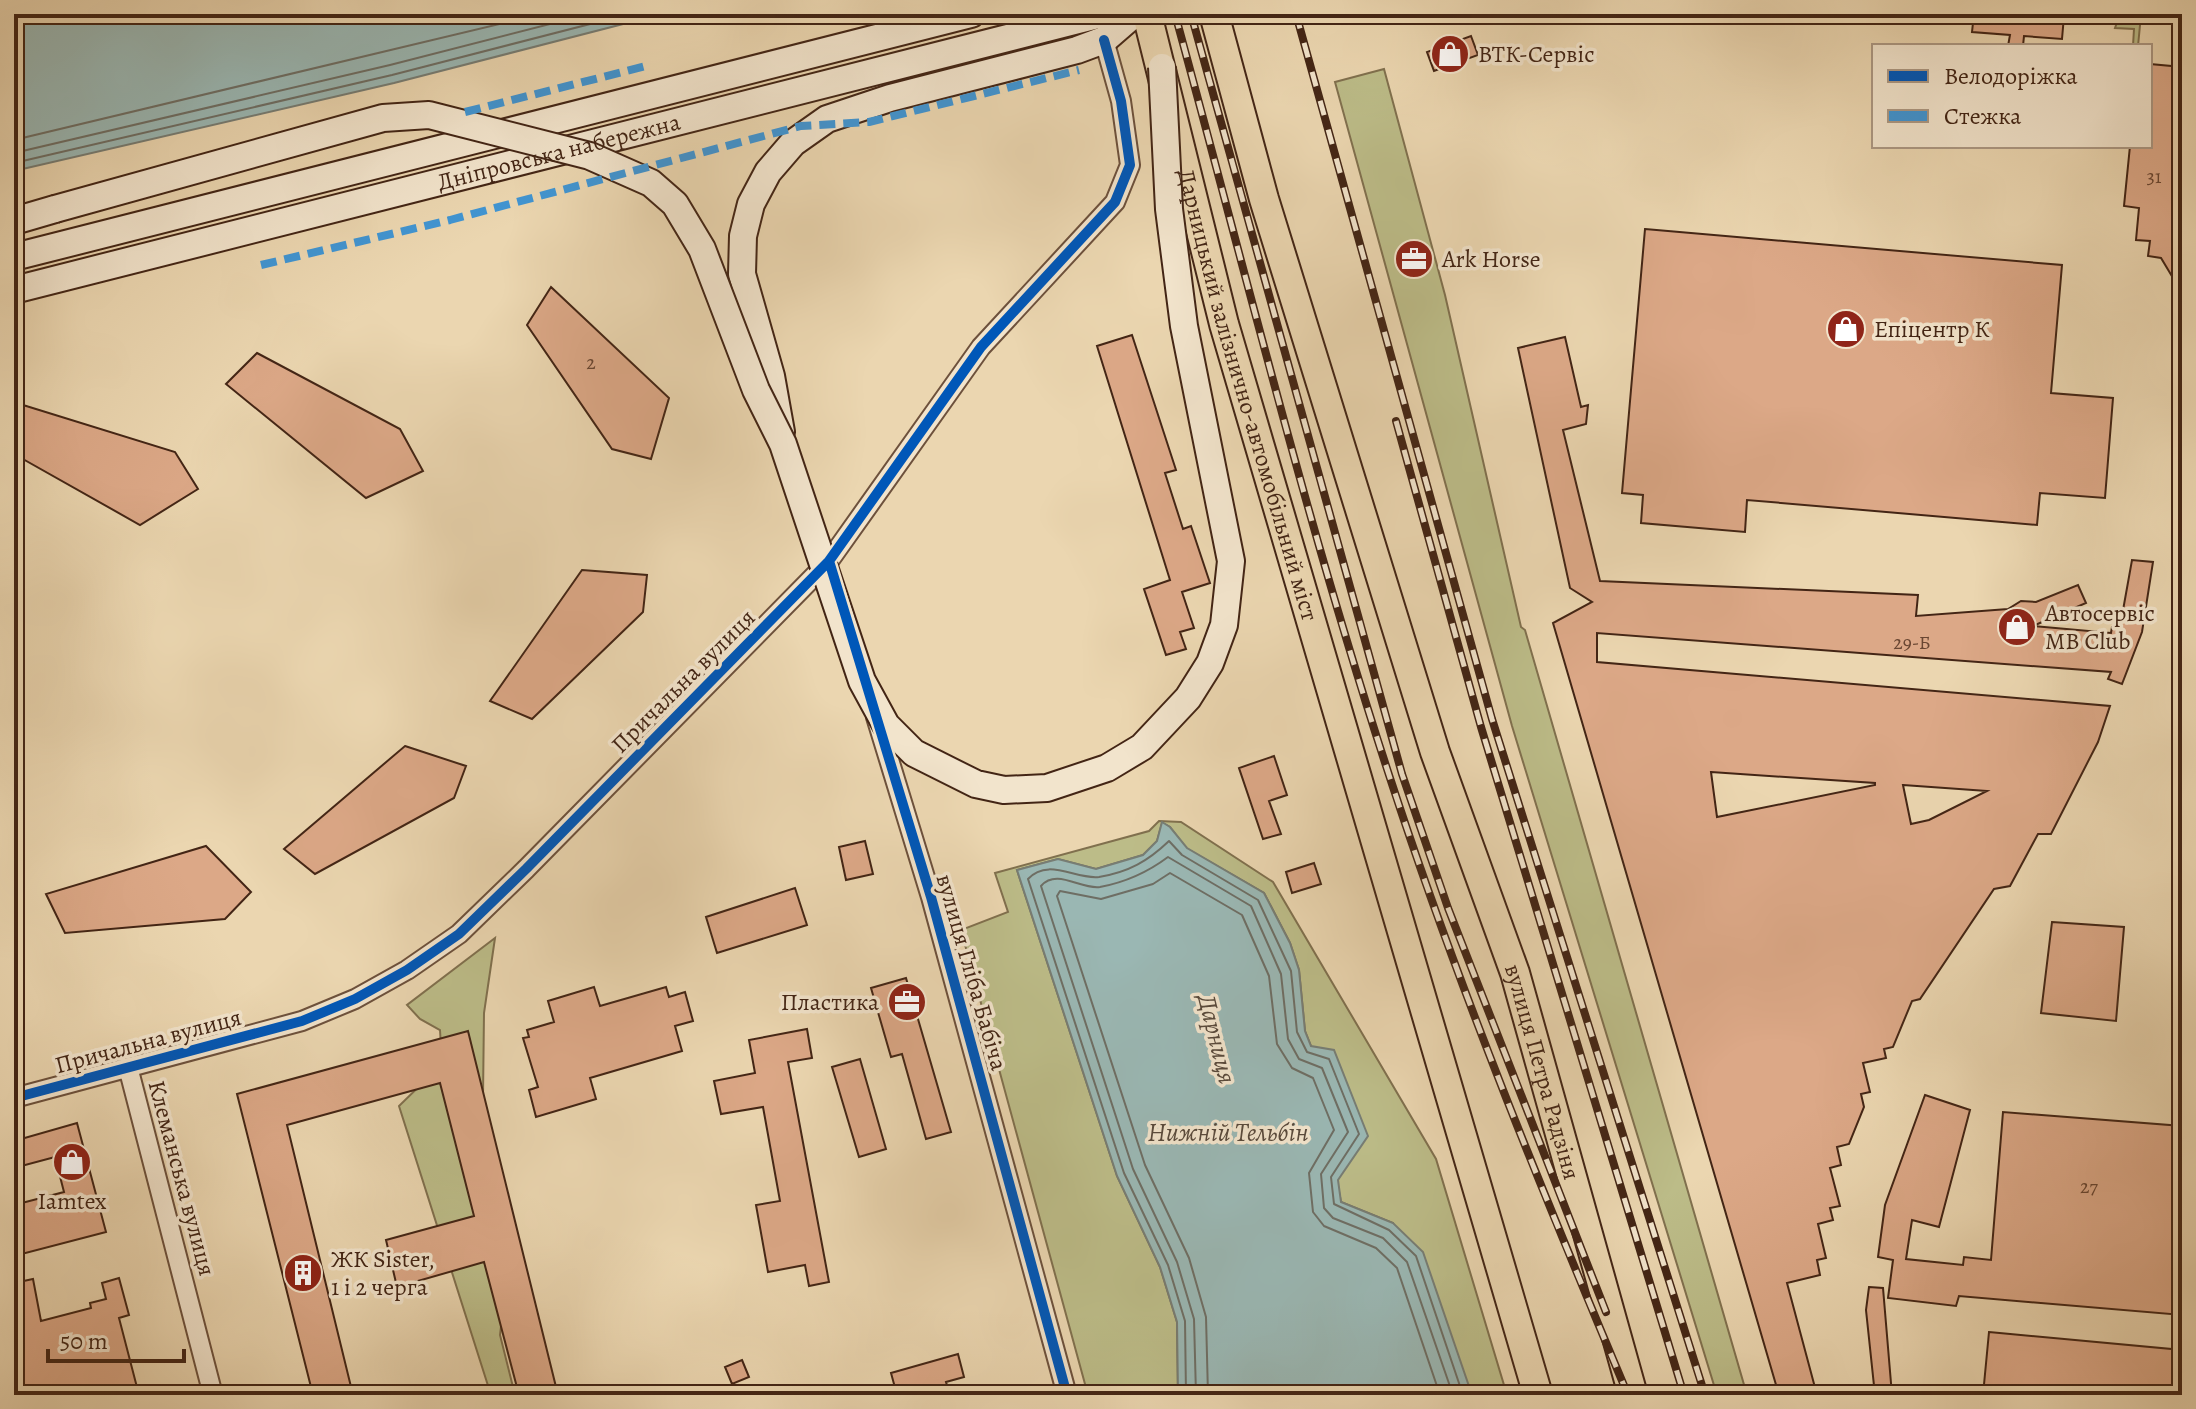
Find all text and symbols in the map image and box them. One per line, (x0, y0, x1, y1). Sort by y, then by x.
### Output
shop icon: ВТК-Сервіс (1429, 33, 1471, 75)
place label: ВТК-Сервіс (1478, 38, 1595, 70)
legend (1872, 44, 2152, 148)
text: Велодоріжка (1944, 60, 2078, 92)
text: Стежка (1944, 100, 2021, 132)
street label: Дніпровська набережна (434, 106, 684, 198)
house number: 31 (2146, 163, 2162, 190)
street label: Дарницький залізнично-автомобільний міст (1170, 166, 1326, 625)
office icon: Ark Horse (1393, 238, 1435, 280)
place label: Ark Horse (1441, 243, 1541, 275)
shop icon: Епіцентр К (1825, 308, 1867, 350)
place label: Епіцентр К (1874, 313, 1990, 345)
house number: 2 (586, 349, 596, 376)
place label: Автосервіс MB Club (2044, 597, 2155, 657)
street label: Причальна вулиця (604, 602, 762, 760)
shop icon: Автосервіс MB Club (1996, 606, 2038, 648)
house number: 29-Б (1893, 629, 1931, 656)
street label: вулиця Гліба Бабіча (929, 870, 1015, 1074)
street label: вулиця Петра Радзіня (1497, 959, 1588, 1183)
office icon: Пластика (886, 981, 928, 1023)
place label: Пластика (781, 986, 879, 1018)
water label: Дарниця (1189, 989, 1245, 1088)
street label: Причальна вулиця (51, 1001, 245, 1081)
street label: Клеманська вулиця (141, 1077, 223, 1279)
water label: Нижній Тельбін (1147, 1115, 1309, 1150)
shop icon: Iamtex (51, 1141, 93, 1183)
house number: 27 (2080, 1173, 2099, 1200)
place label: Iamtex (38, 1185, 107, 1217)
place label: ЖК Sister, 1 і 2 черга (331, 1243, 435, 1303)
building icon: ЖК Sister, 1 і 2 черга (282, 1252, 324, 1294)
scale bar (48, 1313, 184, 1363)
text: 50 m (60, 1325, 108, 1357)

